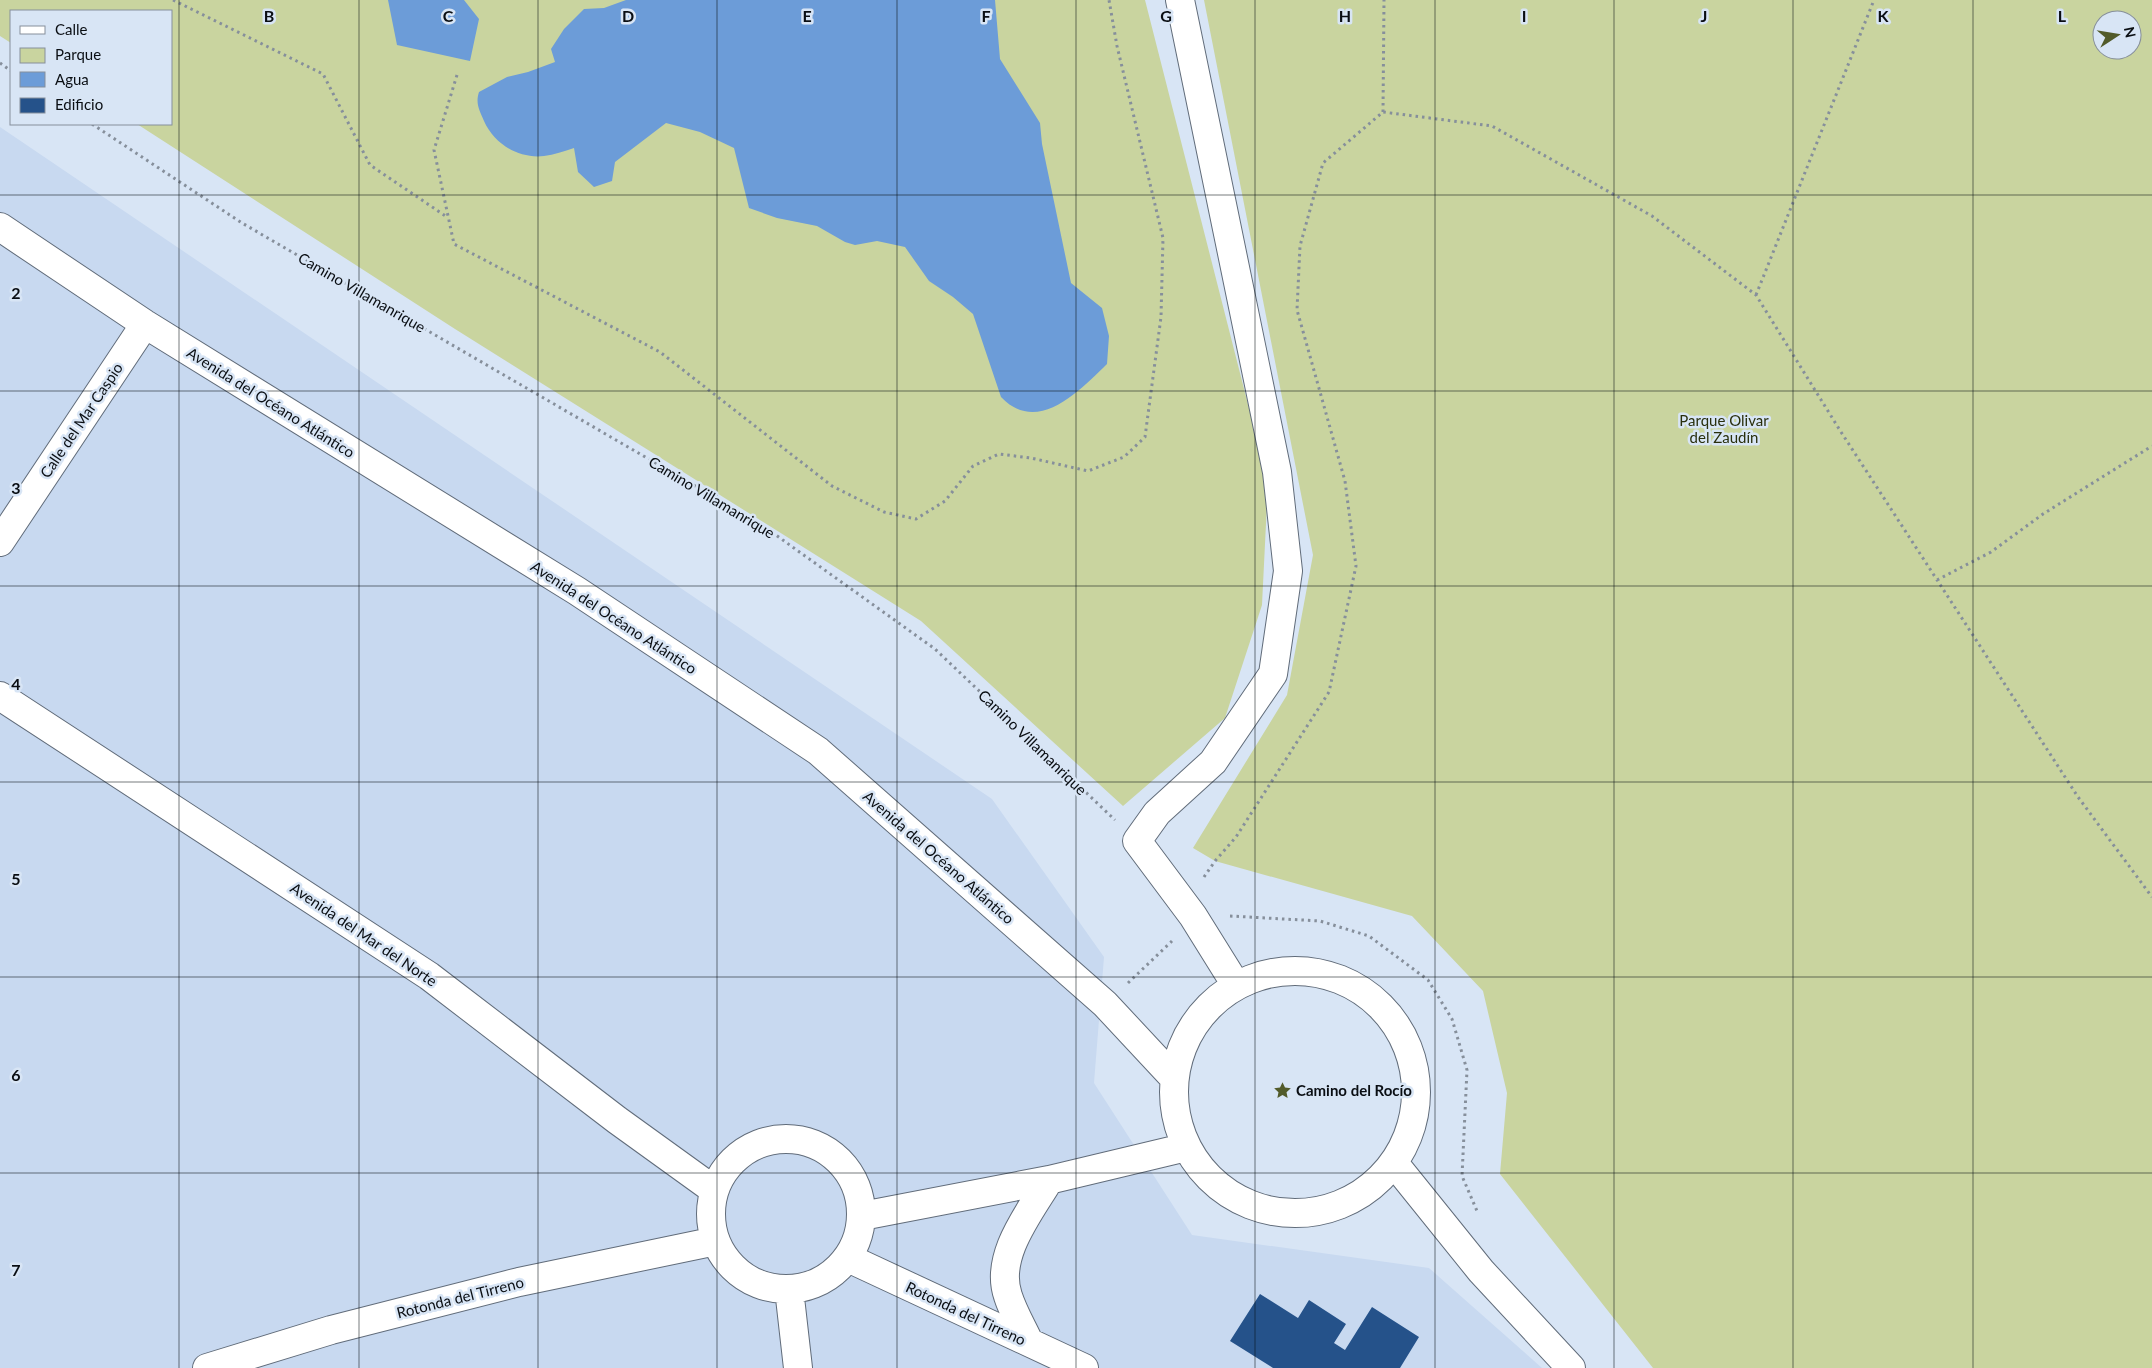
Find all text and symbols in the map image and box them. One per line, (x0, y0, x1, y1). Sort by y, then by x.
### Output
text: B (264, 6, 274, 25)
text: C (443, 6, 454, 25)
text: D (622, 6, 634, 25)
text: E (802, 6, 812, 25)
text: F (981, 6, 991, 25)
text: G (1160, 6, 1172, 25)
text: H (1339, 6, 1351, 25)
text: I (1522, 6, 1526, 25)
text: J (1701, 6, 1707, 25)
text: K (1878, 6, 1890, 25)
text: L (2058, 6, 2067, 25)
legend (10, 10, 172, 125)
north arrow (2092, 10, 2142, 60)
text: Calle (55, 20, 88, 38)
text: N (2121, 25, 2140, 39)
text: Parque (55, 45, 101, 63)
text: Agua (55, 70, 89, 88)
text: Edificio (55, 95, 103, 113)
street label: Camino Villamanrique (295, 248, 429, 336)
text: 2 (11, 283, 21, 302)
street label: Avenida del Océano Atlántico (184, 343, 358, 461)
street label: Calle del Mar Caspio (36, 359, 126, 481)
park label: Parque Olivar del Zaudín (1679, 411, 1769, 446)
street label: Camino Villamanrique (646, 452, 778, 542)
text: 3 (11, 478, 21, 497)
street label: Avenida del Océano Atlántico (528, 557, 700, 677)
text: 4 (11, 674, 21, 693)
street label: Camino Villamanrique (975, 686, 1091, 798)
street label: Avenida del Océano Atlántico (860, 787, 1018, 927)
text: 5 (11, 869, 21, 888)
street label: Avenida del Mar del Norte (287, 878, 441, 990)
text: 6 (11, 1065, 21, 1084)
place icon: Camino del Rocío (1272, 1080, 1292, 1100)
place label: Camino del Rocío (1296, 1081, 1412, 1099)
text: 7 (11, 1260, 21, 1279)
street label: Rotonda del Tirreno (395, 1273, 525, 1321)
street label: Rotonda del Tirreno (903, 1277, 1029, 1349)

